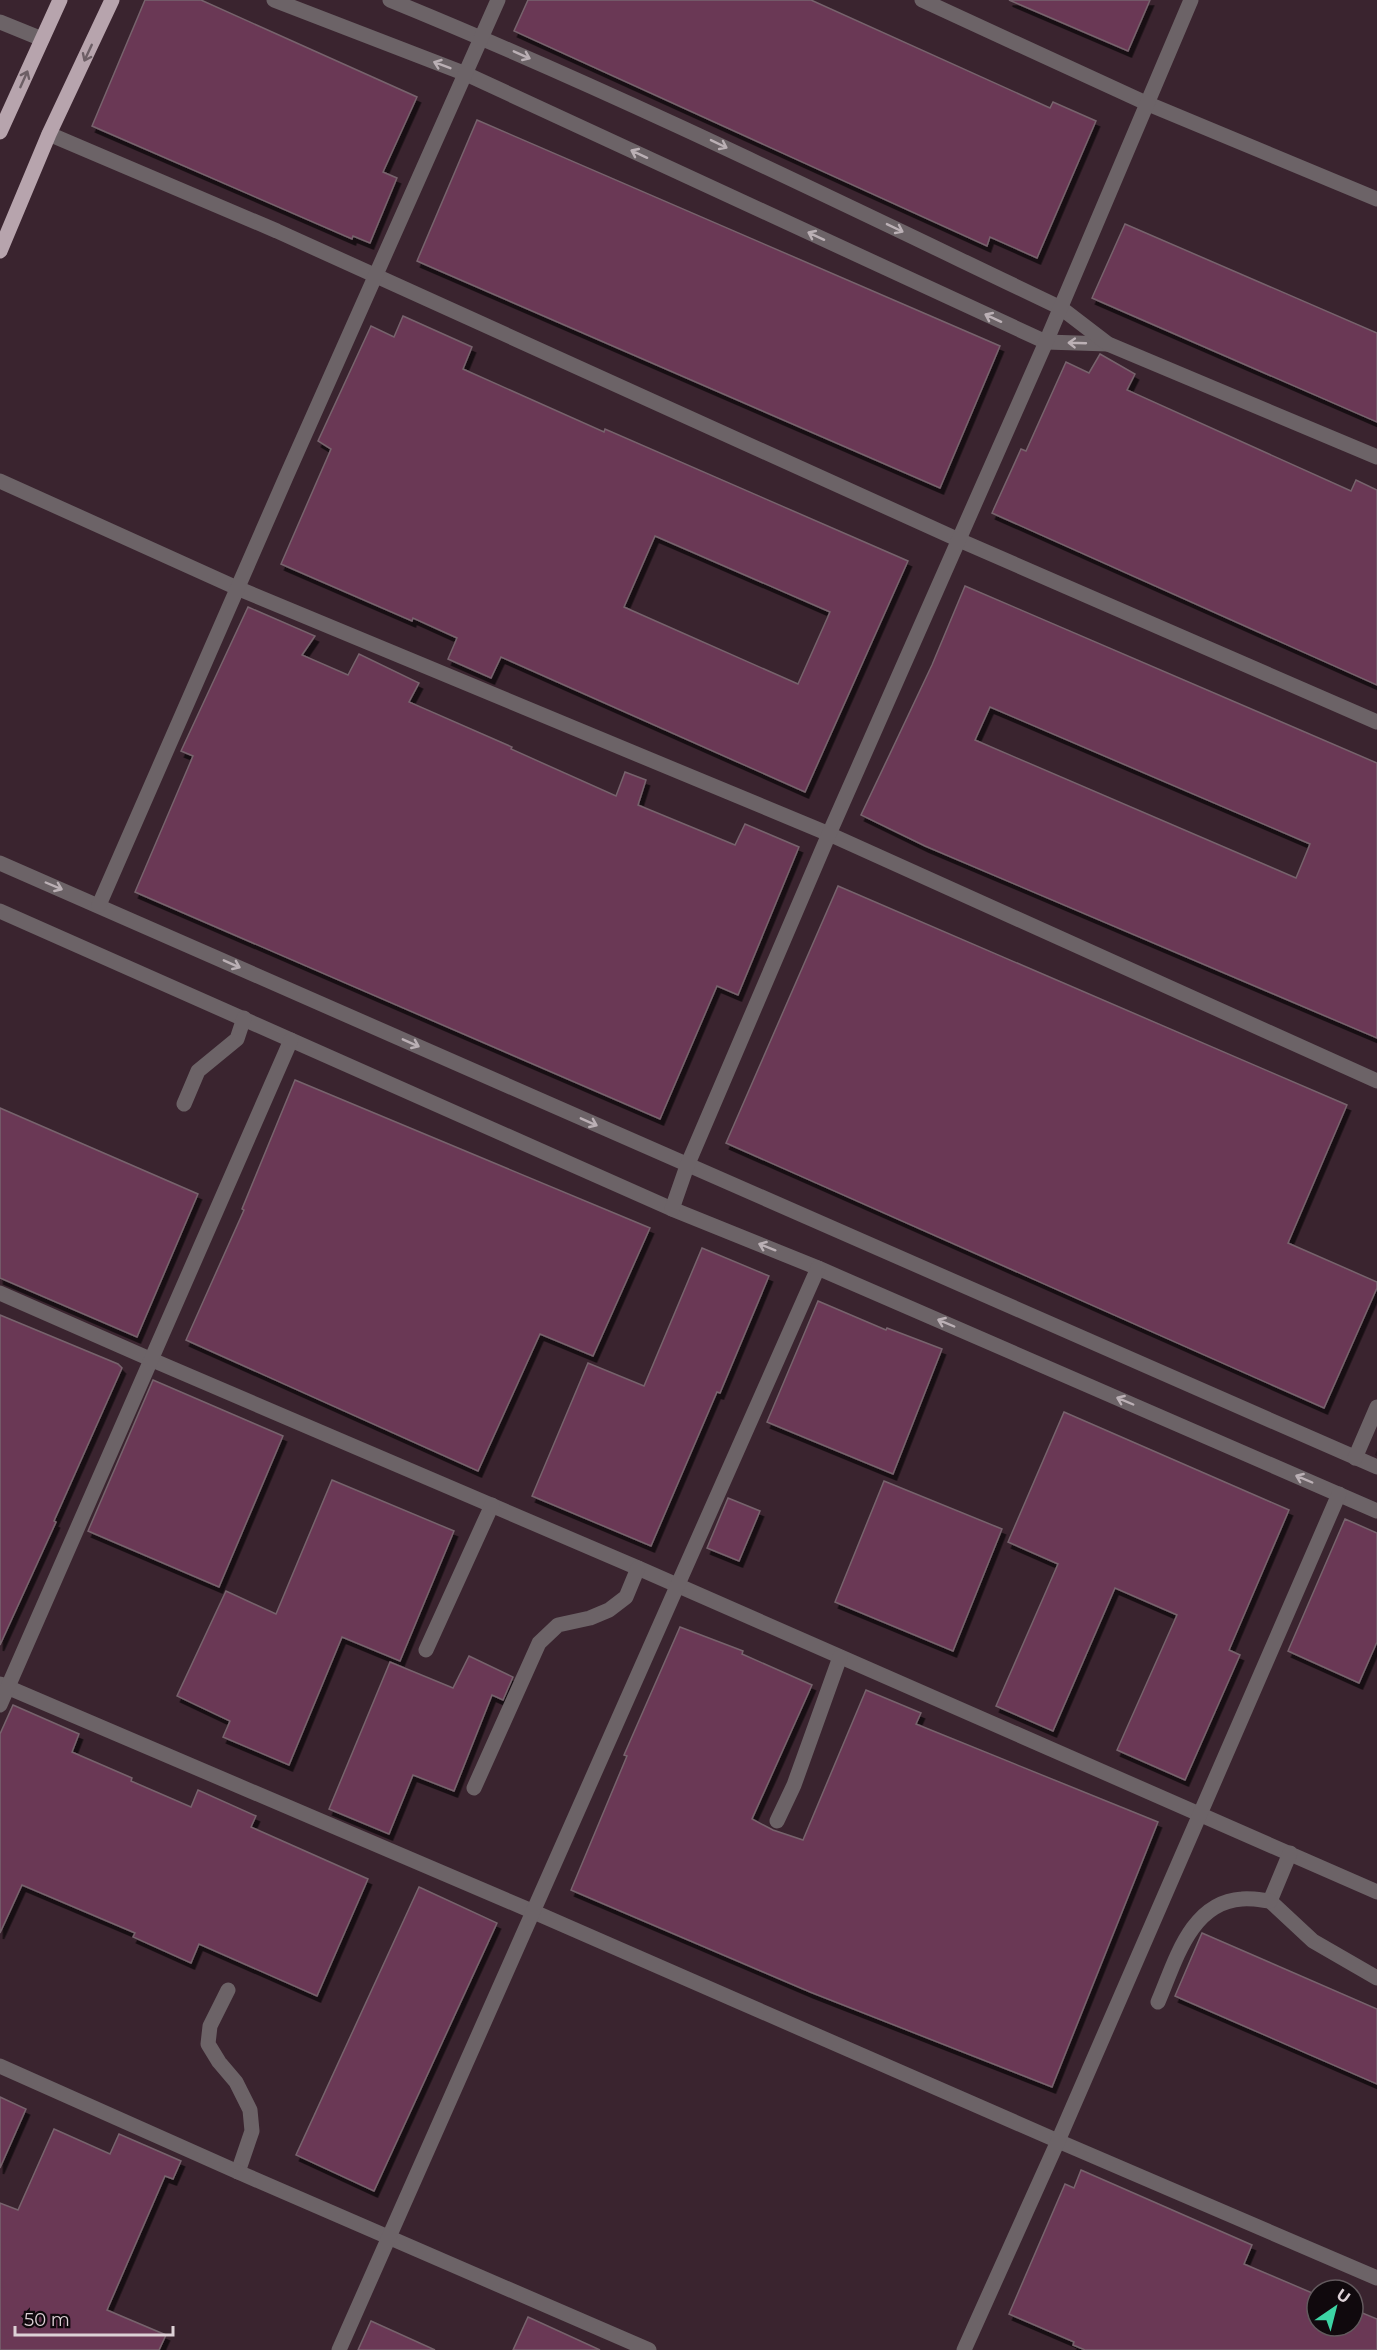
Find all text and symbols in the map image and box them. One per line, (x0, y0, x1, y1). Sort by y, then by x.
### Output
one-way arrow (81, 43, 93, 61)
one-way arrow (512, 50, 530, 62)
one-way arrow (434, 59, 452, 70)
one-way arrow (19, 70, 30, 89)
one-way arrow (709, 139, 727, 151)
one-way arrow (631, 148, 649, 159)
one-way arrow (885, 223, 903, 235)
one-way arrow (808, 230, 826, 241)
one-way arrow (985, 311, 1003, 323)
one-way arrow (1068, 338, 1088, 349)
one-way arrow (44, 881, 62, 892)
one-way arrow (223, 959, 241, 971)
one-way arrow (401, 1038, 419, 1050)
one-way arrow (579, 1117, 597, 1129)
one-way arrow (758, 1241, 777, 1252)
one-way arrow (938, 1317, 956, 1329)
one-way arrow (1117, 1395, 1135, 1406)
one-way arrow (1295, 1473, 1314, 1484)
north arrow (1305, 2278, 1365, 2338)
text: U (1333, 2285, 1354, 2308)
scale bar (15, 2299, 172, 2337)
text: 50 m (24, 2309, 70, 2331)

